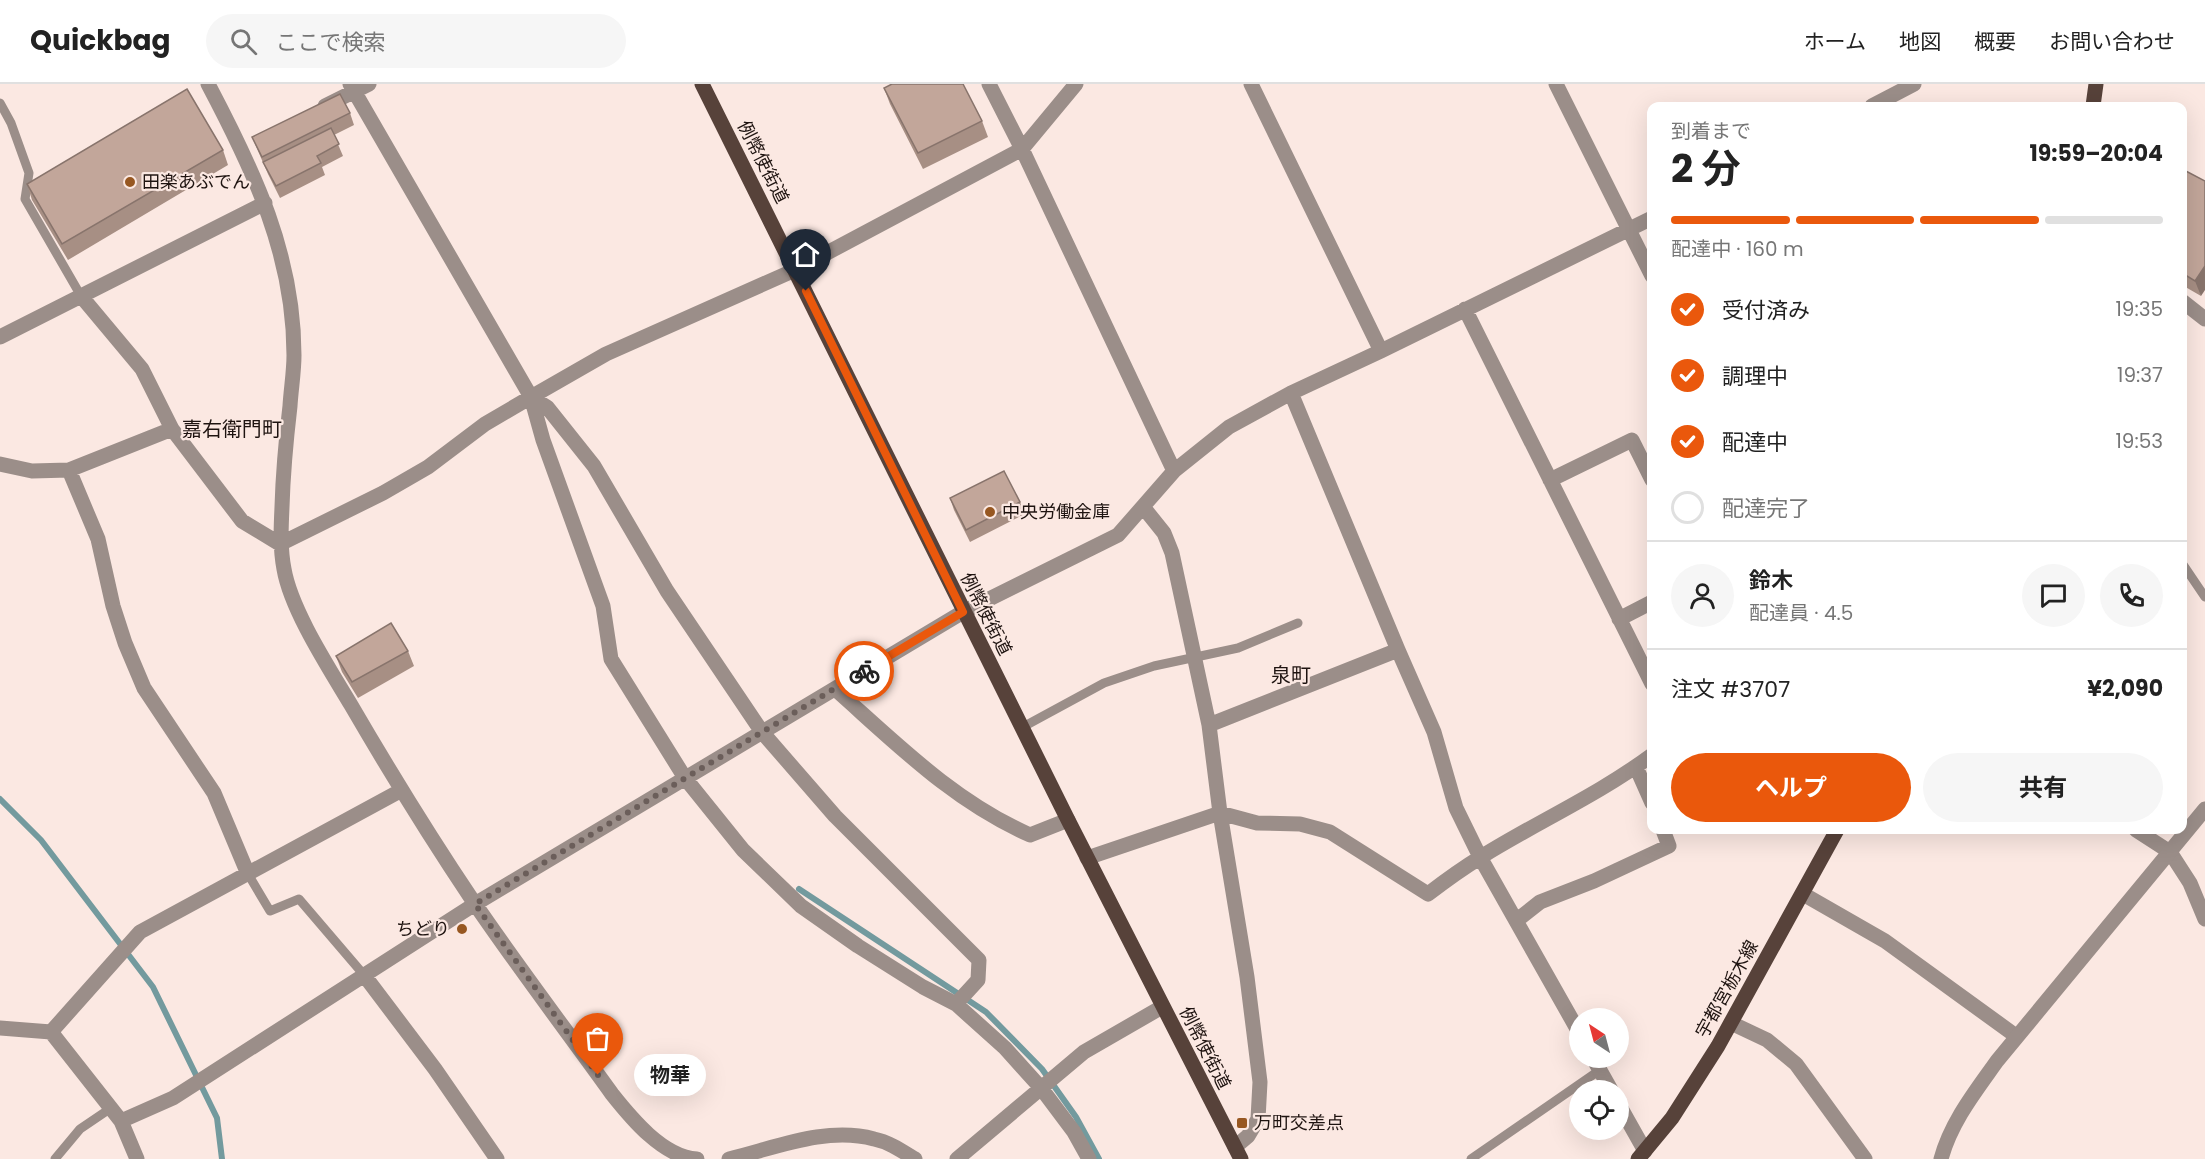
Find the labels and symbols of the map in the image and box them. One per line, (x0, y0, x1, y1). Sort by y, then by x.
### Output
street label: 例幣使街道 (732, 116, 795, 208)
place label: 田楽あぶでん (142, 169, 250, 194)
marker: 田楽あぶでん (123, 175, 137, 189)
pin (780, 229, 831, 291)
district label: 嘉右衛門町 (182, 415, 282, 443)
place label: 中央労働金庫 (1002, 499, 1110, 524)
marker: 中央労働金庫 (983, 505, 997, 519)
street label: 例幣使街道 (955, 568, 1018, 660)
courier (834, 641, 894, 701)
district label: 泉町 (1271, 661, 1311, 689)
place label: ちどり (396, 916, 450, 941)
marker: ちどり (455, 922, 469, 936)
street label: 宇都宮栃木線 (1689, 935, 1764, 1042)
street label: 例幣使街道 (1174, 1002, 1237, 1094)
north arrow (1569, 1008, 1629, 1068)
pin (572, 1013, 623, 1075)
callout: 物華 (634, 1054, 706, 1096)
place label: 万町交差点 (1254, 1110, 1344, 1135)
marker: 万町交差点 (1235, 1116, 1249, 1130)

